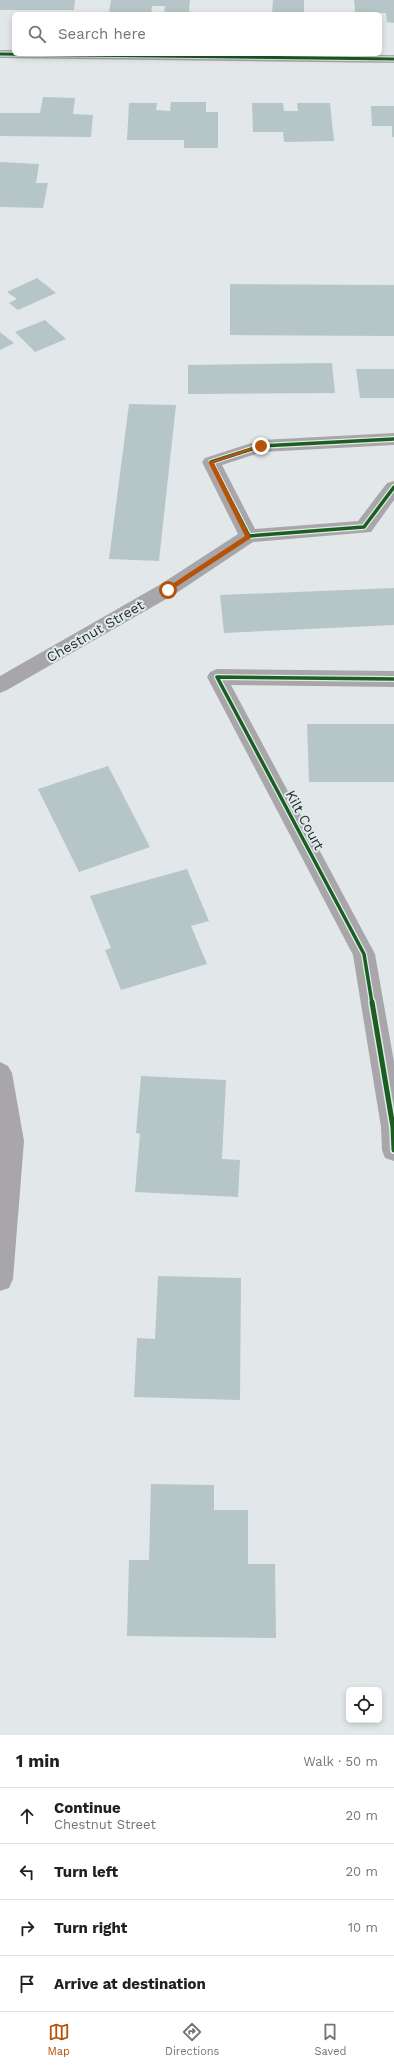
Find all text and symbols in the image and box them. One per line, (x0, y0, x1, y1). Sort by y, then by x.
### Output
search box (12, 12, 382, 56)
icon: search (26, 23, 48, 45)
text: Search here (58, 25, 146, 43)
route end (252, 437, 270, 455)
route start (159, 581, 177, 599)
street label: Chestnut Street (44, 597, 147, 665)
street label: Kilt Court (283, 787, 327, 853)
map controls (346, 1687, 382, 1723)
button: locate (346, 1687, 382, 1723)
text: 1 min (16, 1751, 60, 1771)
text: Walk · 50 m (303, 1754, 378, 1769)
text: Continue (54, 1799, 121, 1817)
icon: ahead (16, 1805, 38, 1827)
text: 20 m (346, 1808, 378, 1823)
text: Chestnut Street (54, 1817, 156, 1832)
icon: left (16, 1861, 38, 1883)
text: Turn left (54, 1863, 118, 1881)
text: 20 m (346, 1864, 378, 1879)
icon: right (16, 1917, 38, 1939)
text: Turn right (54, 1919, 127, 1937)
text: 10 m (348, 1920, 378, 1935)
icon: arrive (16, 1973, 38, 1995)
text: Arrive at destination (54, 1975, 206, 1993)
tab: Map (48, 2021, 70, 2058)
tab: Directions (165, 2021, 219, 2058)
tab: Saved (314, 2021, 346, 2058)

